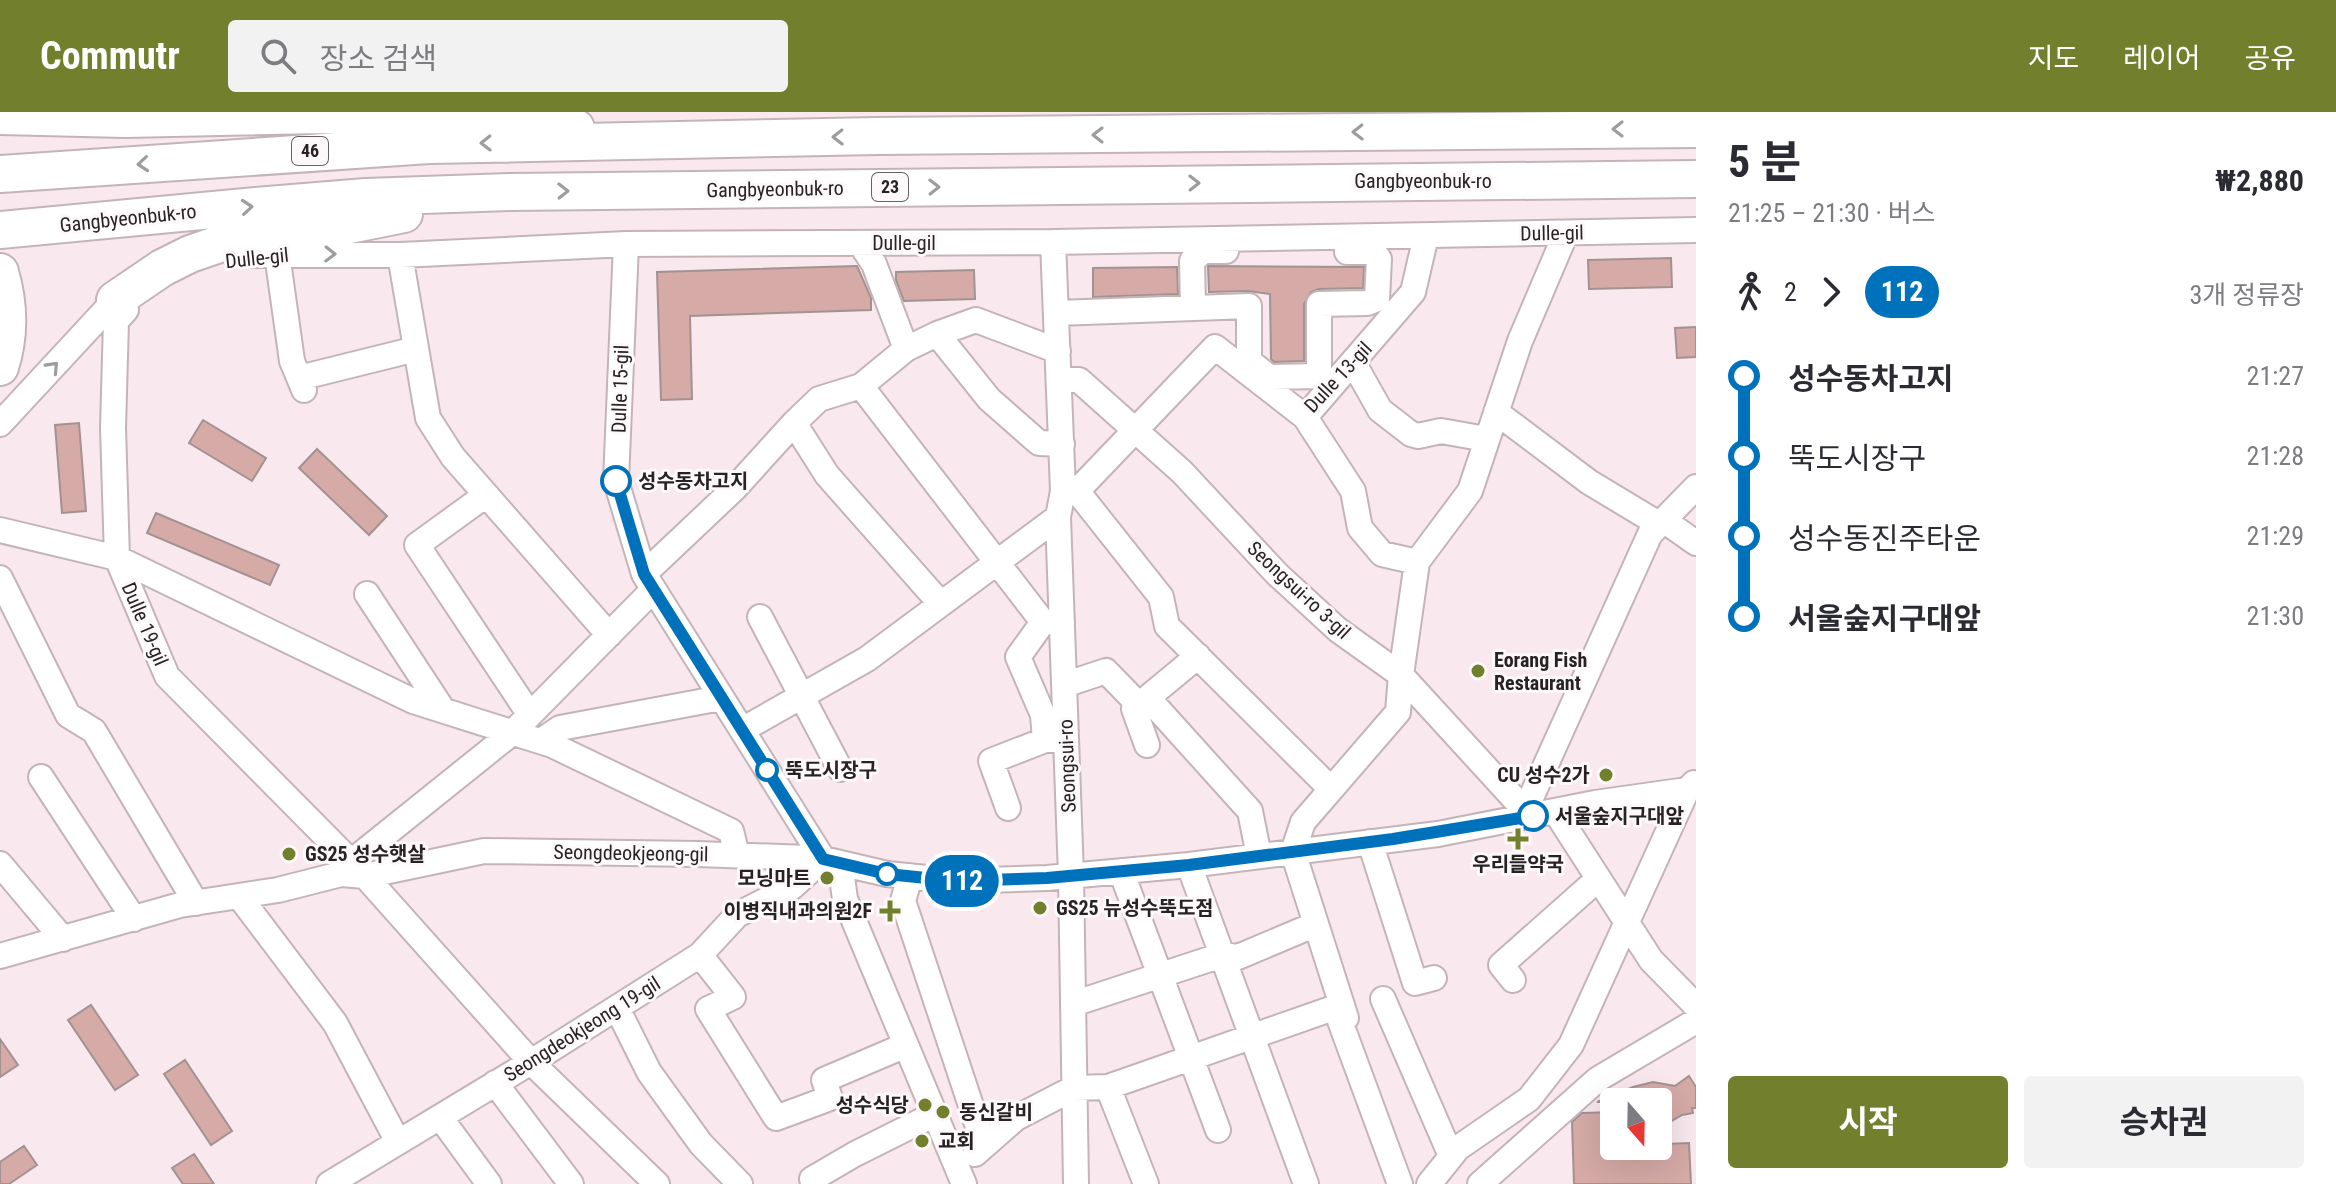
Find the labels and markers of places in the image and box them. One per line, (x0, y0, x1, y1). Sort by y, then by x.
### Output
marker: 성수동차고지 (601, 466, 631, 496)
place label: 성수동차고지 (638, 469, 748, 493)
place label: Eorang Fish Restaurant (1494, 648, 1587, 695)
marker: Eorang Fish Restaurant (1469, 662, 1487, 680)
place label: 뚝도시장구 (785, 758, 877, 782)
marker: 뚝도시장구 (756, 759, 778, 781)
place label: CU 성수2가 (1497, 763, 1590, 787)
marker: CU 성수2가 (1597, 766, 1615, 784)
marker: 서울숲지구대앞 (1518, 801, 1548, 831)
place label: 서울숲지구대앞 (1555, 804, 1684, 828)
marker: 우리들약국 (1509, 830, 1527, 848)
place label: GS25 성수햇살 (305, 842, 426, 866)
marker: GS25 성수햇살 (280, 845, 298, 863)
place label: 우리들약국 (1472, 852, 1564, 876)
unlabelled marker (876, 863, 898, 885)
place label: 모닝마트 (737, 866, 811, 890)
marker: 모닝마트 (818, 869, 836, 887)
place label: GS25 뉴성수뚝도점 (1056, 896, 1214, 920)
place label: 이병직내과의원2F (724, 899, 872, 923)
marker: GS25 뉴성수뚝도점 (1031, 899, 1049, 917)
marker: 이병직내과의원2F (879, 900, 901, 922)
place label: 성수식당 (835, 1093, 909, 1117)
marker: 성수식당 (916, 1096, 934, 1114)
place label: 동신갈비 (959, 1100, 1033, 1124)
marker: 동신갈비 (934, 1103, 952, 1121)
place label: 교회 (938, 1129, 975, 1153)
marker: 교회 (913, 1132, 931, 1150)

